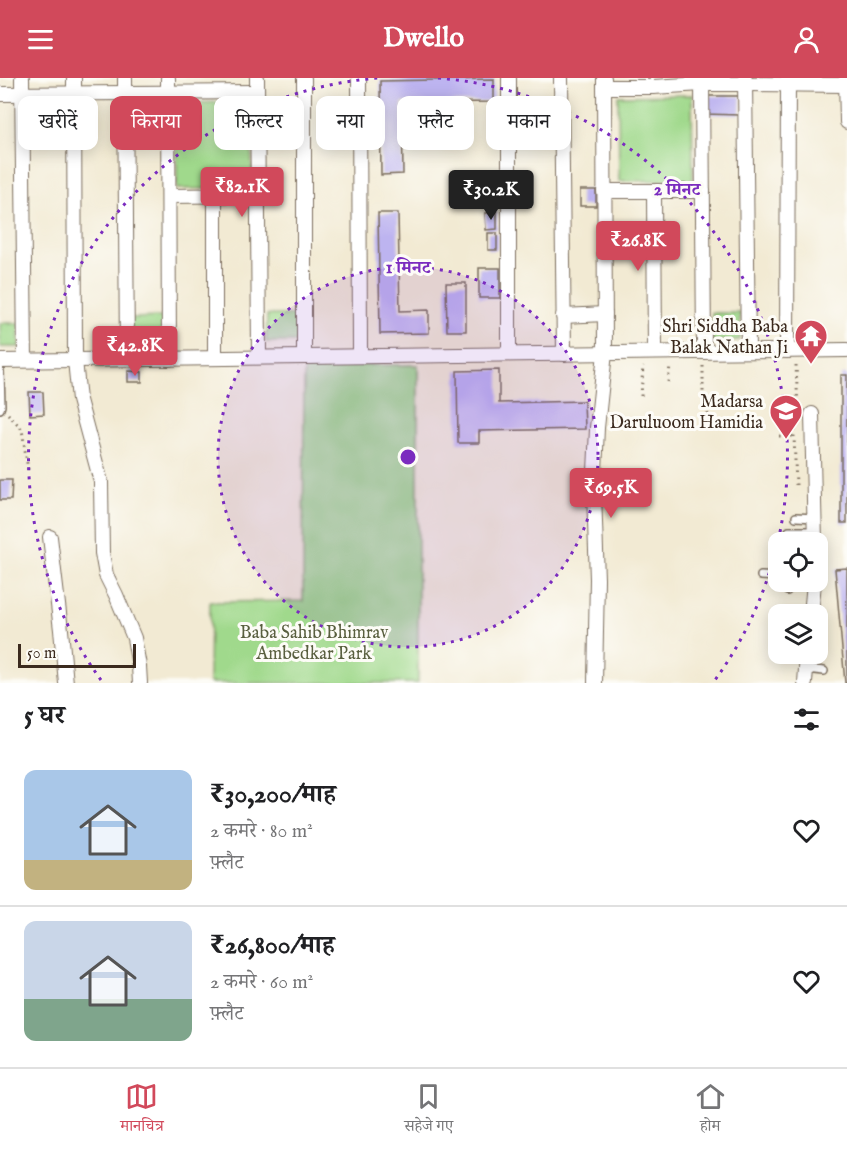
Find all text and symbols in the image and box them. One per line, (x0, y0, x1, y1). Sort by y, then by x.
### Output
text: Dwello (383, 22, 464, 56)
icon: menu (24, 23, 57, 56)
icon: person (790, 23, 823, 56)
chip: खरीदें (18, 96, 98, 150)
chip: किराया (110, 96, 202, 150)
chip: फ़िल्टर (214, 96, 304, 150)
chip: नया (316, 96, 385, 150)
chip: फ़्लैट (397, 96, 474, 150)
chip: मकान (486, 96, 571, 150)
pin: ₹82.1K (193, 167, 291, 218)
pin: ₹30.2K (442, 170, 540, 221)
text: ₹82.1K (215, 174, 269, 199)
text: ₹30.2K (463, 177, 519, 202)
text: 2 मिनट (654, 179, 702, 202)
pin: ₹26.8K (589, 221, 687, 272)
text: ₹26.8K (610, 228, 666, 253)
text: 1 मिनट (386, 257, 432, 280)
place label: Shri Siddha Baba Balak Nathan Ji (662, 316, 788, 360)
temple icon: Shri Siddha Baba Balak Nathan Ji (793, 318, 829, 365)
pin: ₹42.8K (86, 326, 184, 377)
text: ₹42.8K (106, 333, 164, 358)
place label: Madarsa Daruluoom Hamidia (609, 391, 763, 435)
school or university icon: Madarsa Daruluoom Hamidia (768, 393, 804, 440)
centre of rings (398, 447, 418, 467)
pin: ₹69.5K (562, 468, 660, 519)
text: ₹69.5K (584, 475, 638, 500)
map controls (768, 532, 828, 664)
button: locate (768, 532, 828, 592)
button: layers (768, 604, 828, 664)
park label: Baba Sahib Bhimrav Ambedkar Park (240, 622, 389, 666)
scale bar (18, 641, 136, 668)
text: 50 m (27, 644, 56, 664)
text: 5 घर (24, 699, 65, 732)
icon: filters (790, 703, 823, 736)
text: ₹30,200/माह (210, 778, 336, 811)
icon: home (72, 794, 144, 866)
icon: heart (790, 814, 823, 847)
text: 2 कमरे · 80 m² (210, 819, 313, 844)
text: फ़्लैट (210, 851, 243, 876)
text: ₹26,800/माह (210, 929, 335, 962)
icon: home (72, 945, 144, 1017)
icon: heart (790, 965, 823, 998)
text: 2 कमरे · 60 m² (210, 970, 313, 995)
text: फ़्लैट (210, 1002, 243, 1027)
tab: मानचित्र (120, 1080, 164, 1141)
tab: सहेजे गए (404, 1080, 453, 1141)
tab: होम (694, 1080, 727, 1141)

